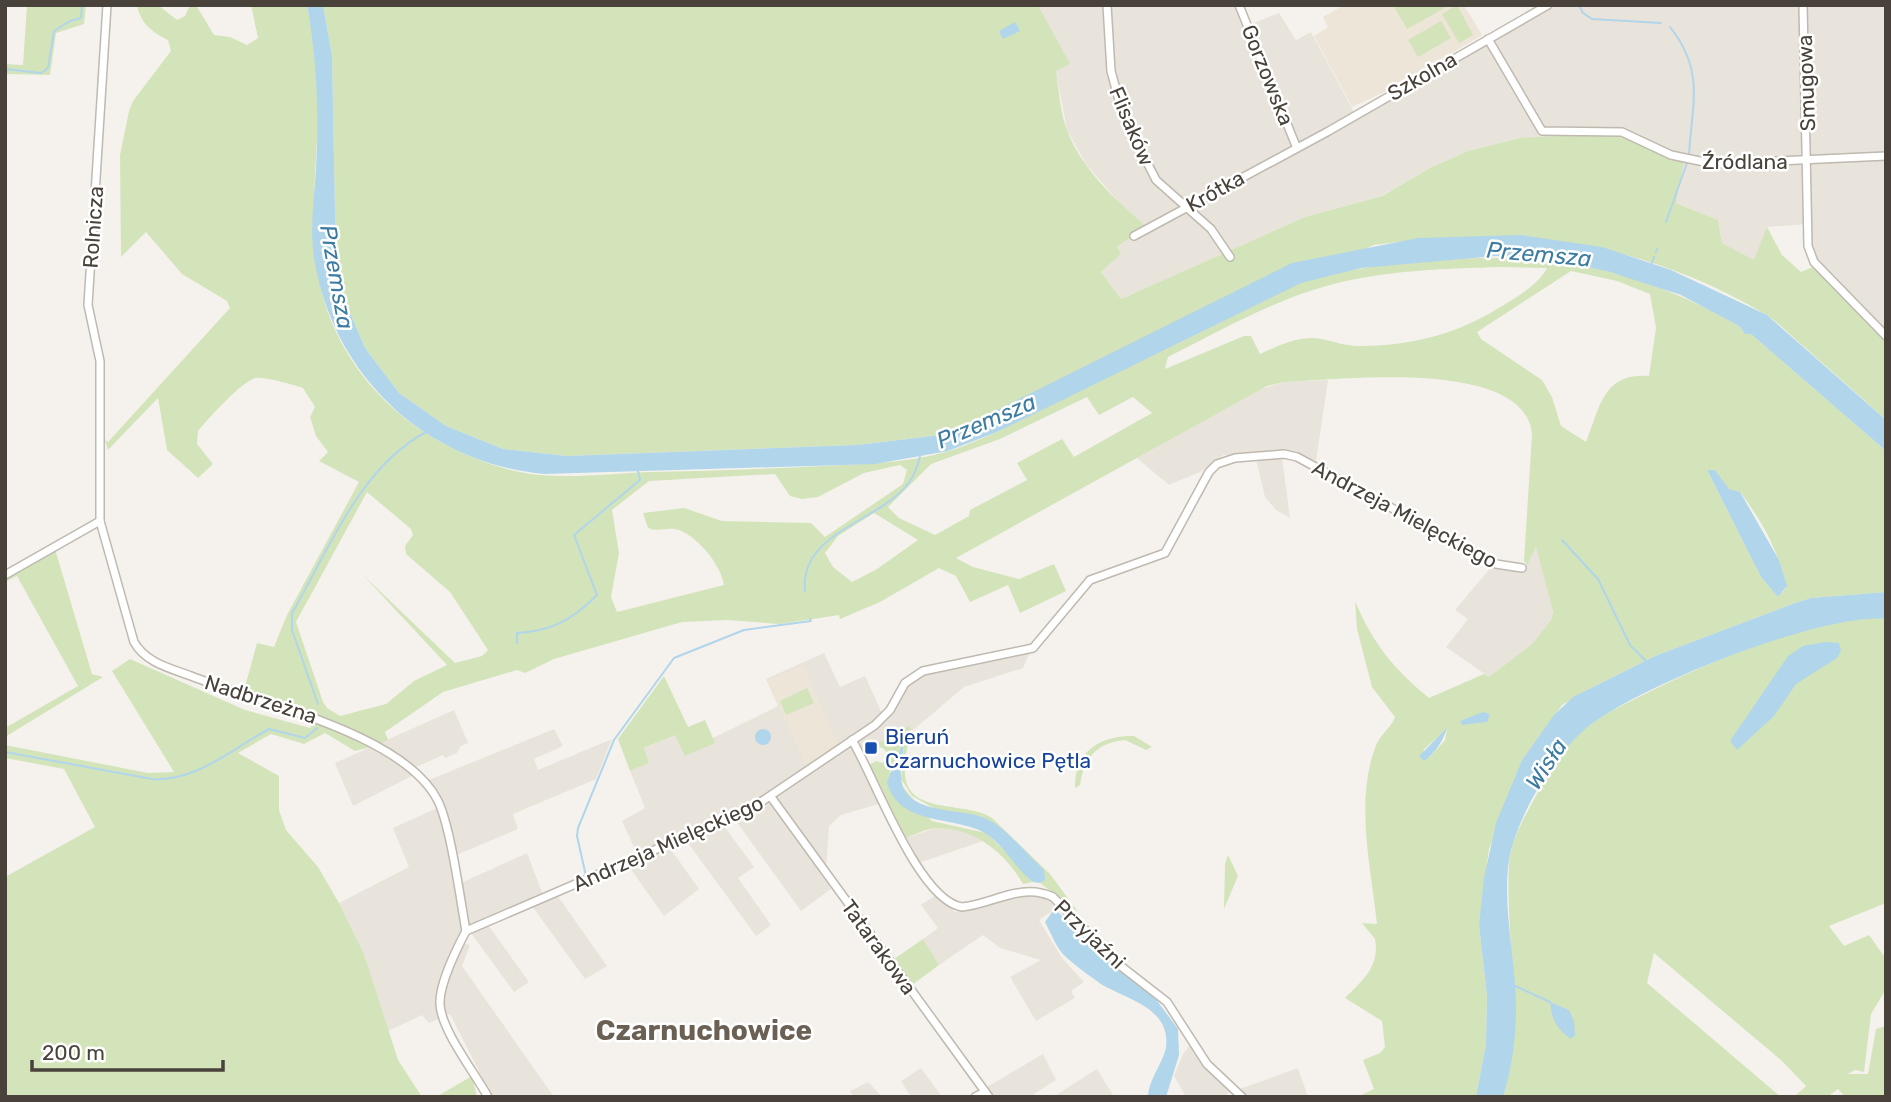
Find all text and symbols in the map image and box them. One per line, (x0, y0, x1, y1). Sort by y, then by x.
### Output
street label: Gorzowska (1237, 21, 1299, 129)
street label: Smugowa (1792, 34, 1820, 132)
street label: Szkolna (1383, 46, 1461, 106)
street label: Flisaków (1104, 83, 1160, 170)
street label: Źródlana (1702, 149, 1788, 174)
street label: Krótka (1181, 165, 1249, 217)
street label: Rolnicza (78, 185, 108, 269)
water label: Przemsza (314, 223, 360, 331)
water label: Przemsza (1485, 235, 1593, 273)
water label: Przemsza (932, 388, 1040, 454)
street label: Andrzeja Mielęckiego (1308, 455, 1502, 573)
street label: Nadbrzeżna (202, 669, 320, 729)
place label: Bieruń Czarnuchowice Pętla (885, 724, 1091, 773)
water label: Wisła (1519, 733, 1573, 795)
marker: Bieruń Czarnuchowice Pętla (863, 740, 879, 756)
street label: Andrzeja Mielęckiego (569, 790, 767, 896)
street label: Przyjaźni (1049, 894, 1131, 974)
street label: Tatarakowa (836, 895, 922, 999)
district label: Czarnuchowice (596, 1014, 812, 1047)
scale bar (32, 1028, 222, 1072)
text: 200 m (42, 1040, 105, 1065)

